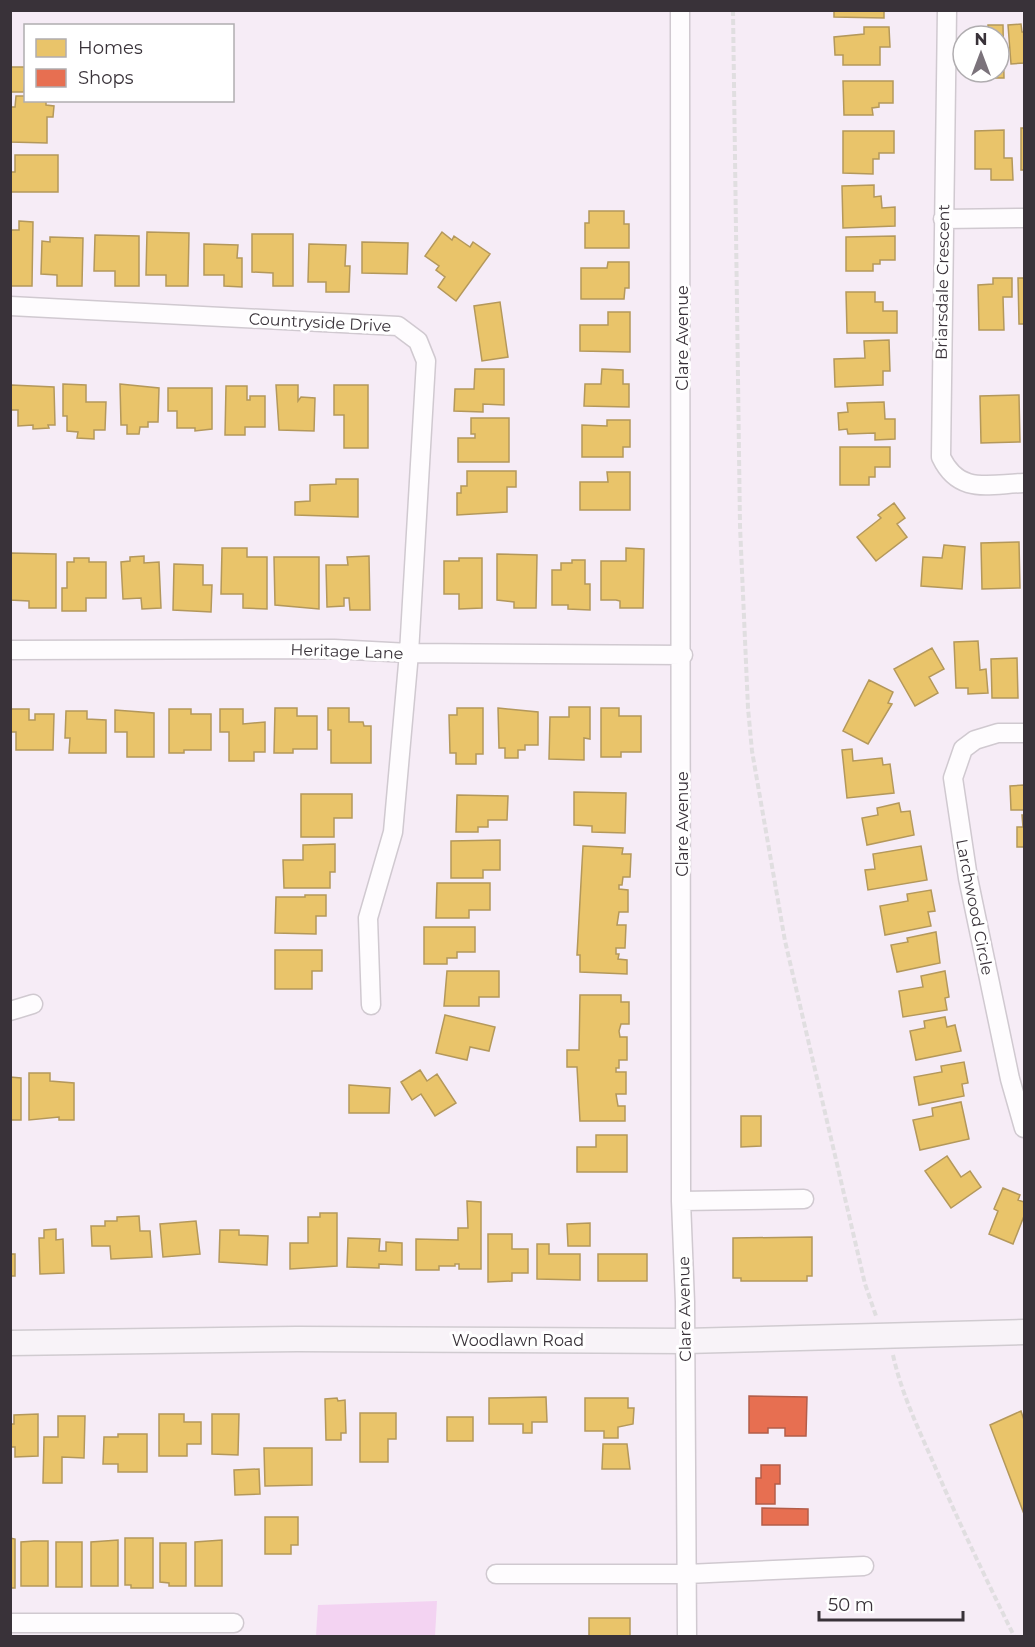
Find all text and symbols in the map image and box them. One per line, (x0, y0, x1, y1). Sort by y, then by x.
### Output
legend (24, 24, 234, 102)
north arrow (951, 24, 1011, 84)
text: N (975, 30, 987, 49)
text: Homes (78, 37, 143, 59)
text: Shops (78, 67, 134, 89)
street label: Briarsdale Crescent (932, 204, 953, 360)
street label: Clare Avenue (673, 285, 692, 391)
street label: Countryside Drive (248, 309, 392, 336)
street label: Heritage Lane (290, 640, 404, 663)
street label: Clare Avenue (673, 771, 692, 877)
street label: Larchwood Circle (952, 837, 997, 977)
street label: Clare Avenue (674, 1256, 695, 1362)
street label: Woodlawn Road (452, 1331, 584, 1350)
scale bar (819, 1584, 963, 1622)
text: 50 m (828, 1594, 874, 1616)

